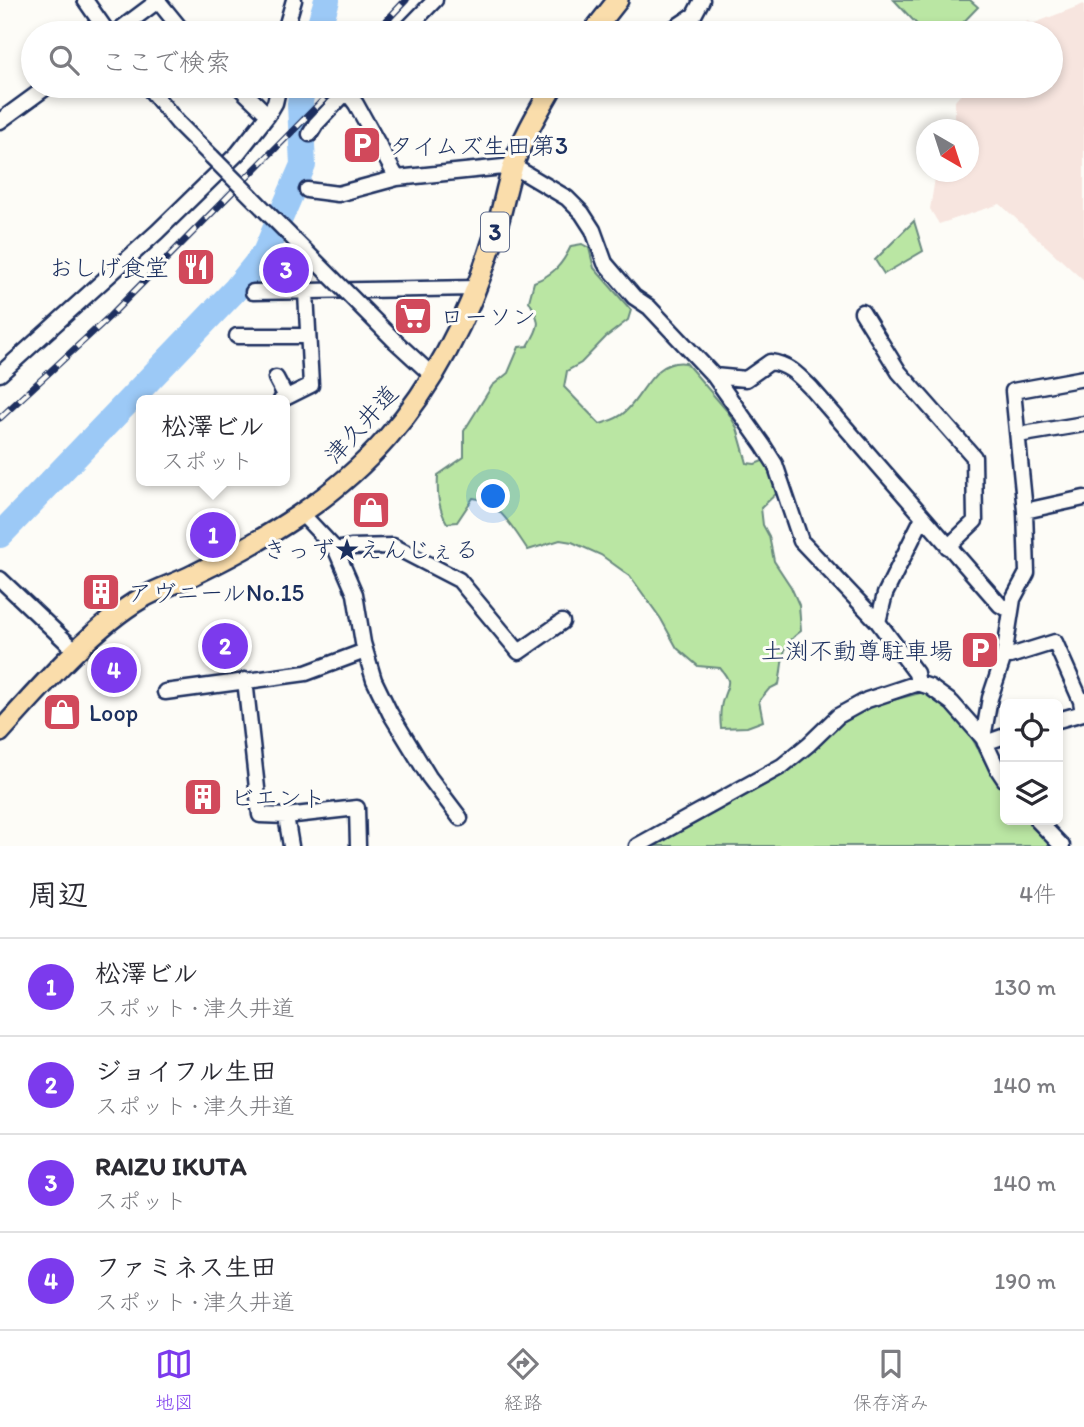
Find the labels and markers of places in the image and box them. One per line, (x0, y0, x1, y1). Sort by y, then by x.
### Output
parking icon: タイムズ生田第3 (341, 124, 383, 166)
place label: タイムズ生田第3 (389, 131, 568, 160)
pin: 3 (263, 244, 309, 296)
restaurant icon: おしげ食堂 (175, 246, 217, 288)
place label: おしげ食堂 (49, 253, 169, 282)
supermarket icon: ローソン (392, 295, 434, 337)
place label: ローソン (440, 302, 536, 331)
shop icon: きっず★えんじぇる (350, 489, 392, 531)
pin: 1 (190, 509, 236, 561)
place label: きっず★えんじぇる (263, 535, 479, 564)
building icon: アヴニールNo.15 (80, 571, 122, 613)
place label: アヴニールNo.15 (128, 578, 304, 607)
pin: 2 (202, 620, 248, 672)
parking icon: 土渕不動尊駐車場 (959, 629, 1001, 671)
place label: 土渕不動尊駐車場 (761, 636, 953, 665)
pin: 4 (91, 644, 137, 696)
shop icon: Loop (41, 691, 83, 733)
place label: Loop (89, 698, 138, 727)
building icon: ビエント (182, 776, 224, 818)
place label: ビエント (230, 783, 326, 812)

